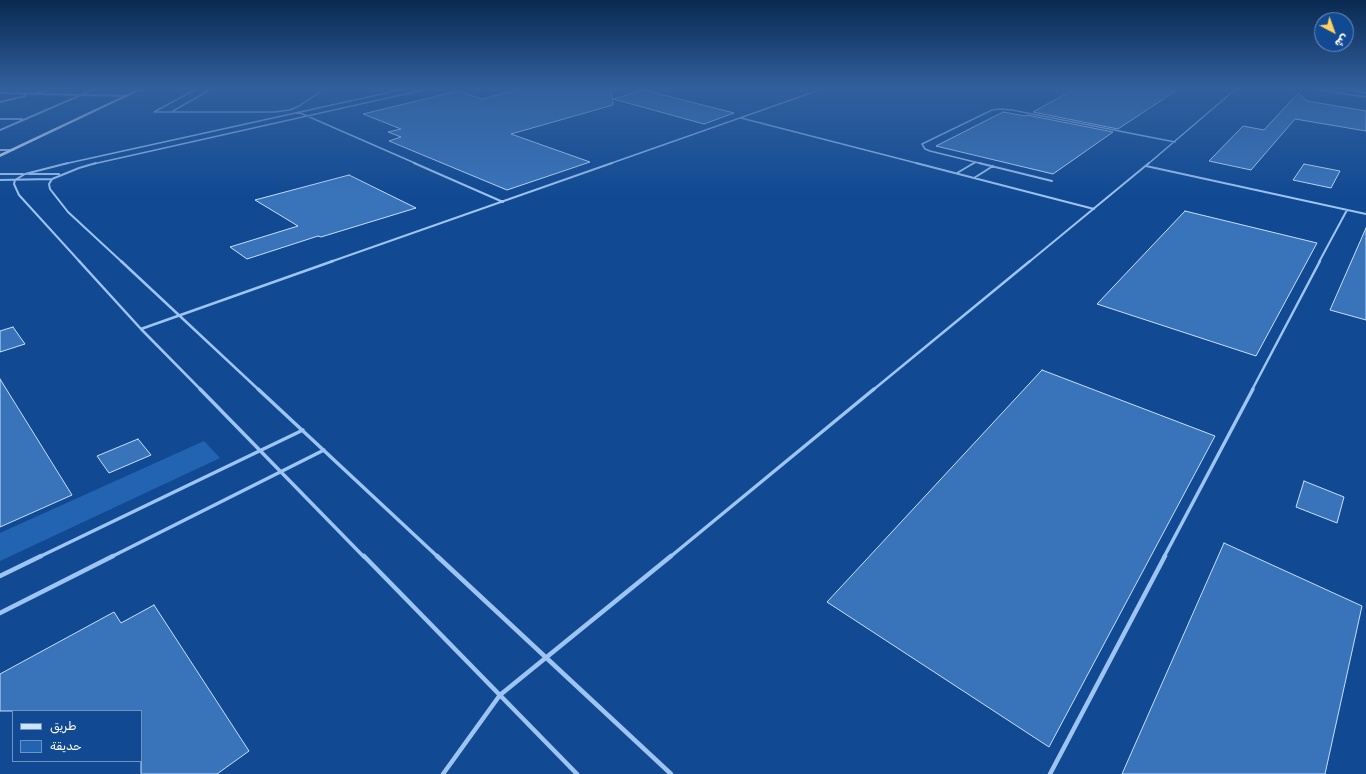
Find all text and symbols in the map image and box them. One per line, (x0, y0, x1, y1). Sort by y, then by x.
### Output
north arrow (1314, 12, 1354, 52)
text: ش (1332, 31, 1351, 50)
legend (12, 710, 142, 762)
text: طريق (50, 719, 76, 733)
text: حديقة (50, 739, 82, 753)

